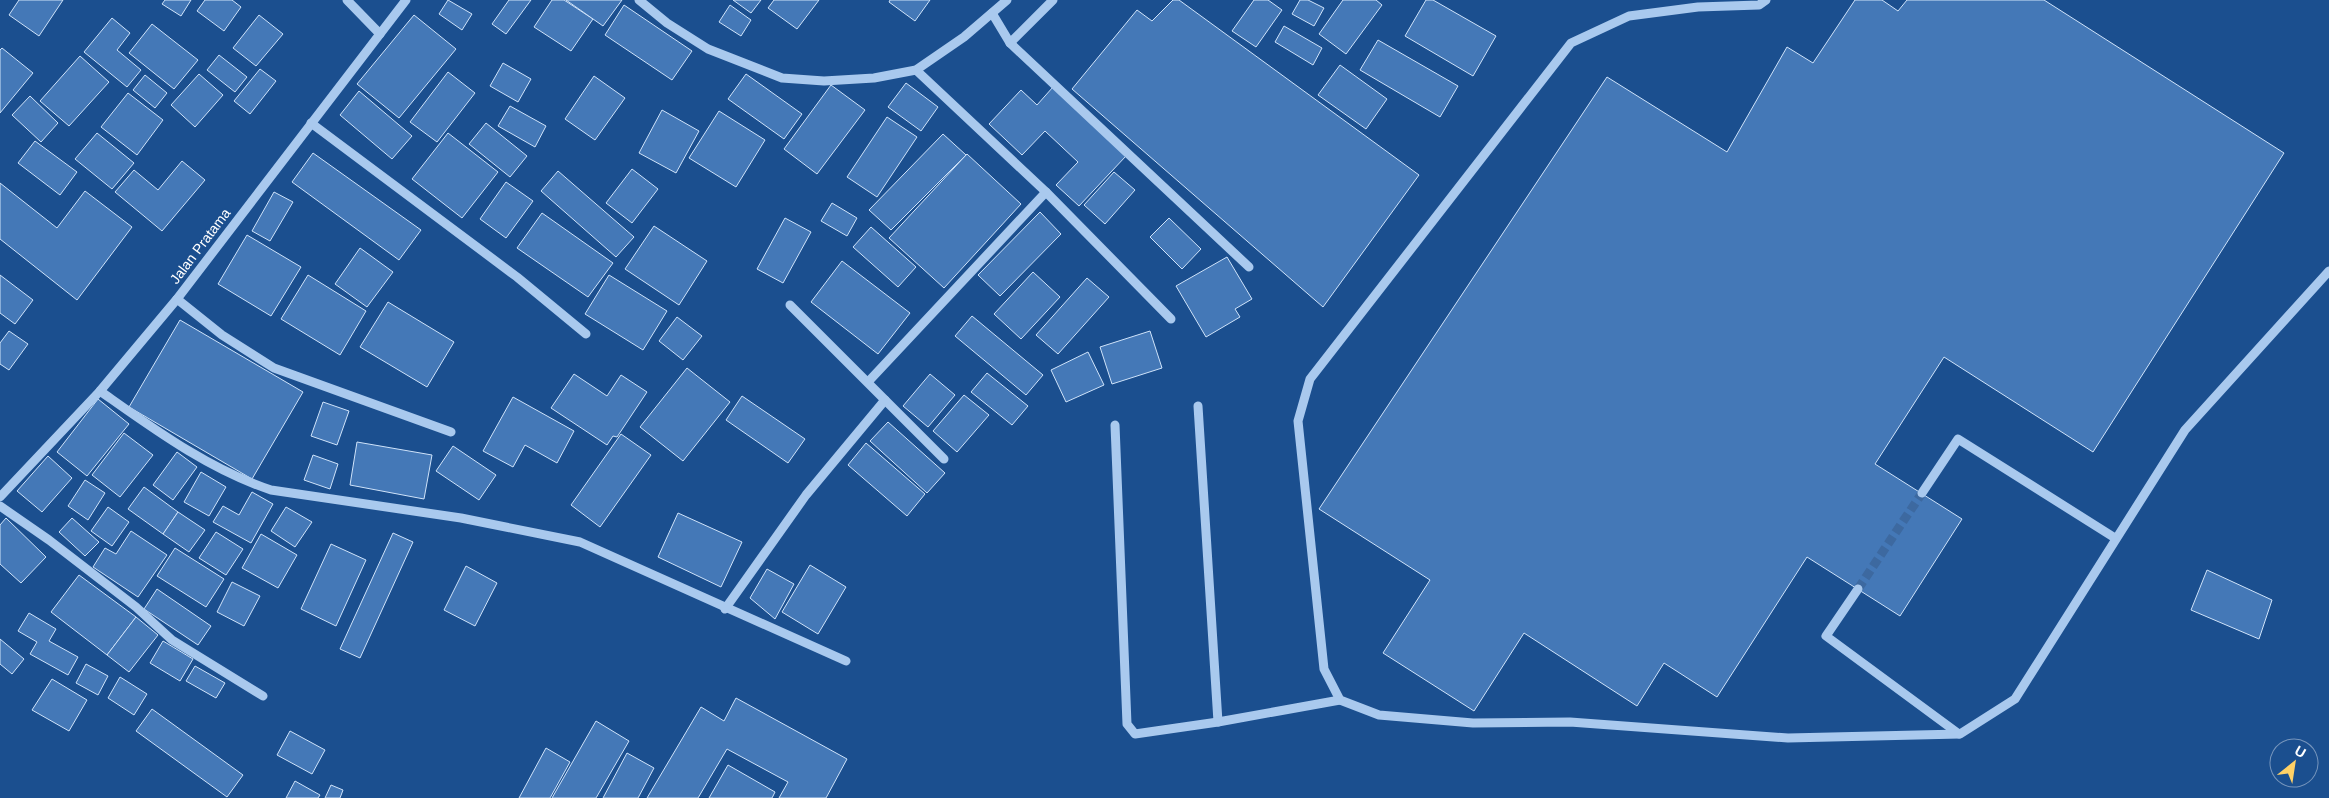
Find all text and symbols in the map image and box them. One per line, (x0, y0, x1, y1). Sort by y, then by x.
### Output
street label: Jalan Pratama (166, 205, 234, 287)
north arrow (2269, 738, 2319, 788)
text: U (2292, 742, 2309, 761)

